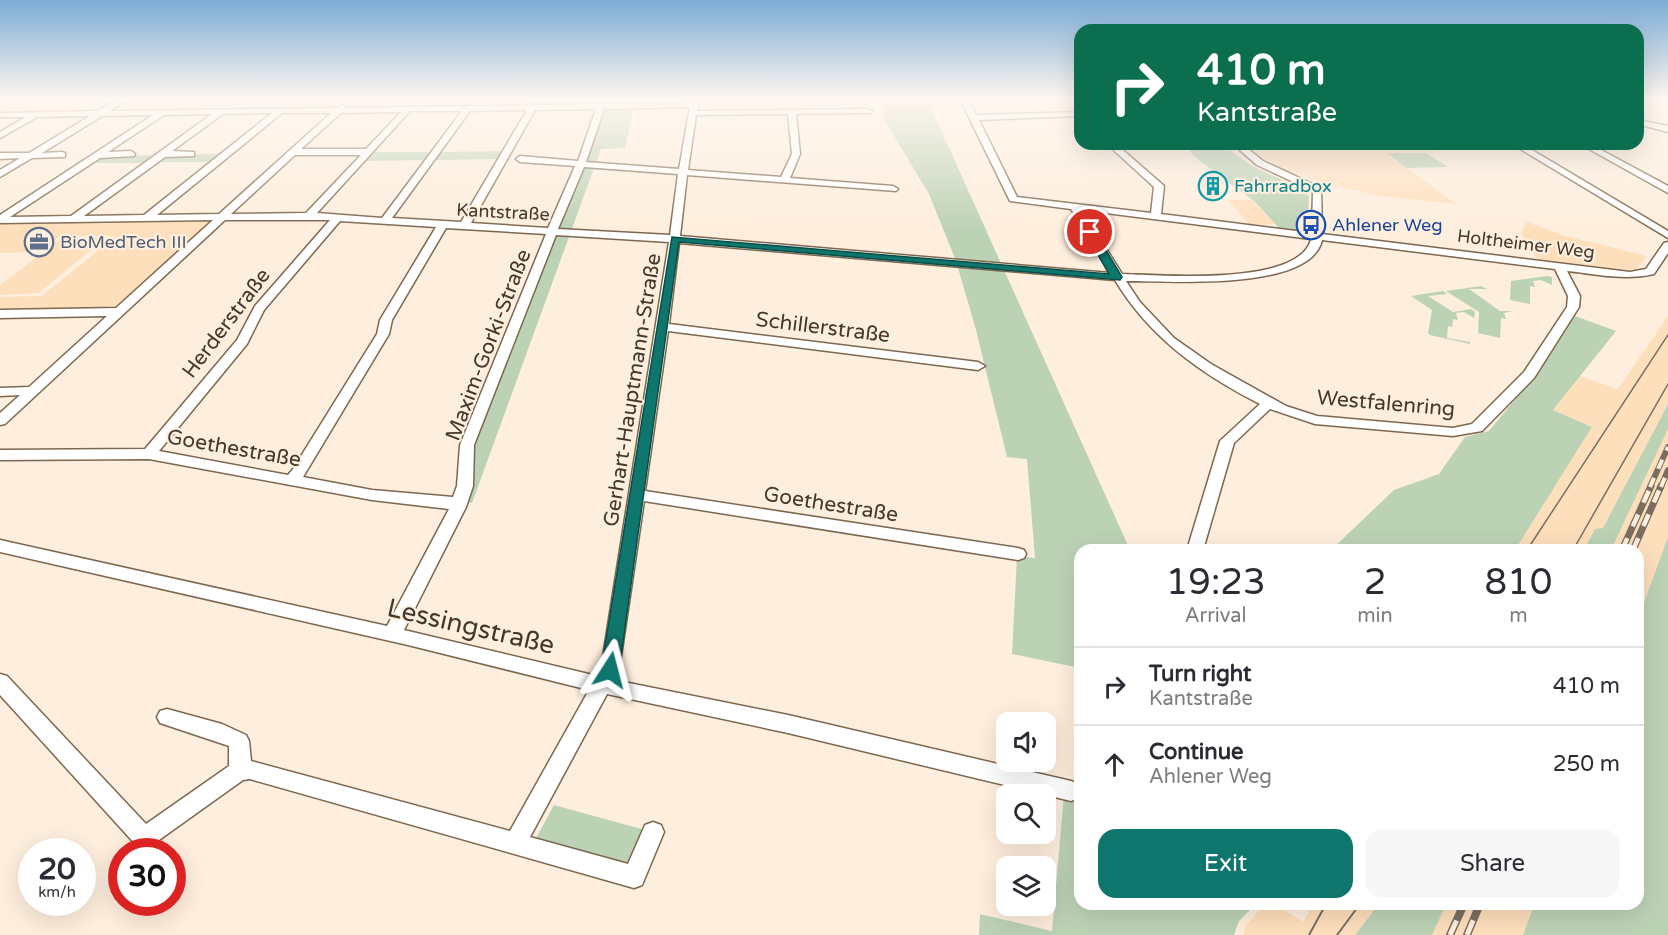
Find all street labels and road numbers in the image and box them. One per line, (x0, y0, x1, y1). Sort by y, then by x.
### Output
street label: Kantstraße (456, 199, 550, 225)
street label: Holtheimer Weg (1456, 225, 1596, 263)
street label: Maxim-Gorki-Straße (440, 246, 537, 444)
street label: Gerhart-Hauptmann-Straße (599, 252, 666, 529)
street label: Herderstraße (177, 263, 276, 383)
street label: Schillerstraße (754, 307, 892, 348)
street label: Westfalenring (1316, 385, 1456, 422)
street label: Goethestraße (165, 424, 303, 473)
street label: Goethestraße (762, 482, 900, 527)
street label: Lessingstraße (384, 592, 558, 661)

